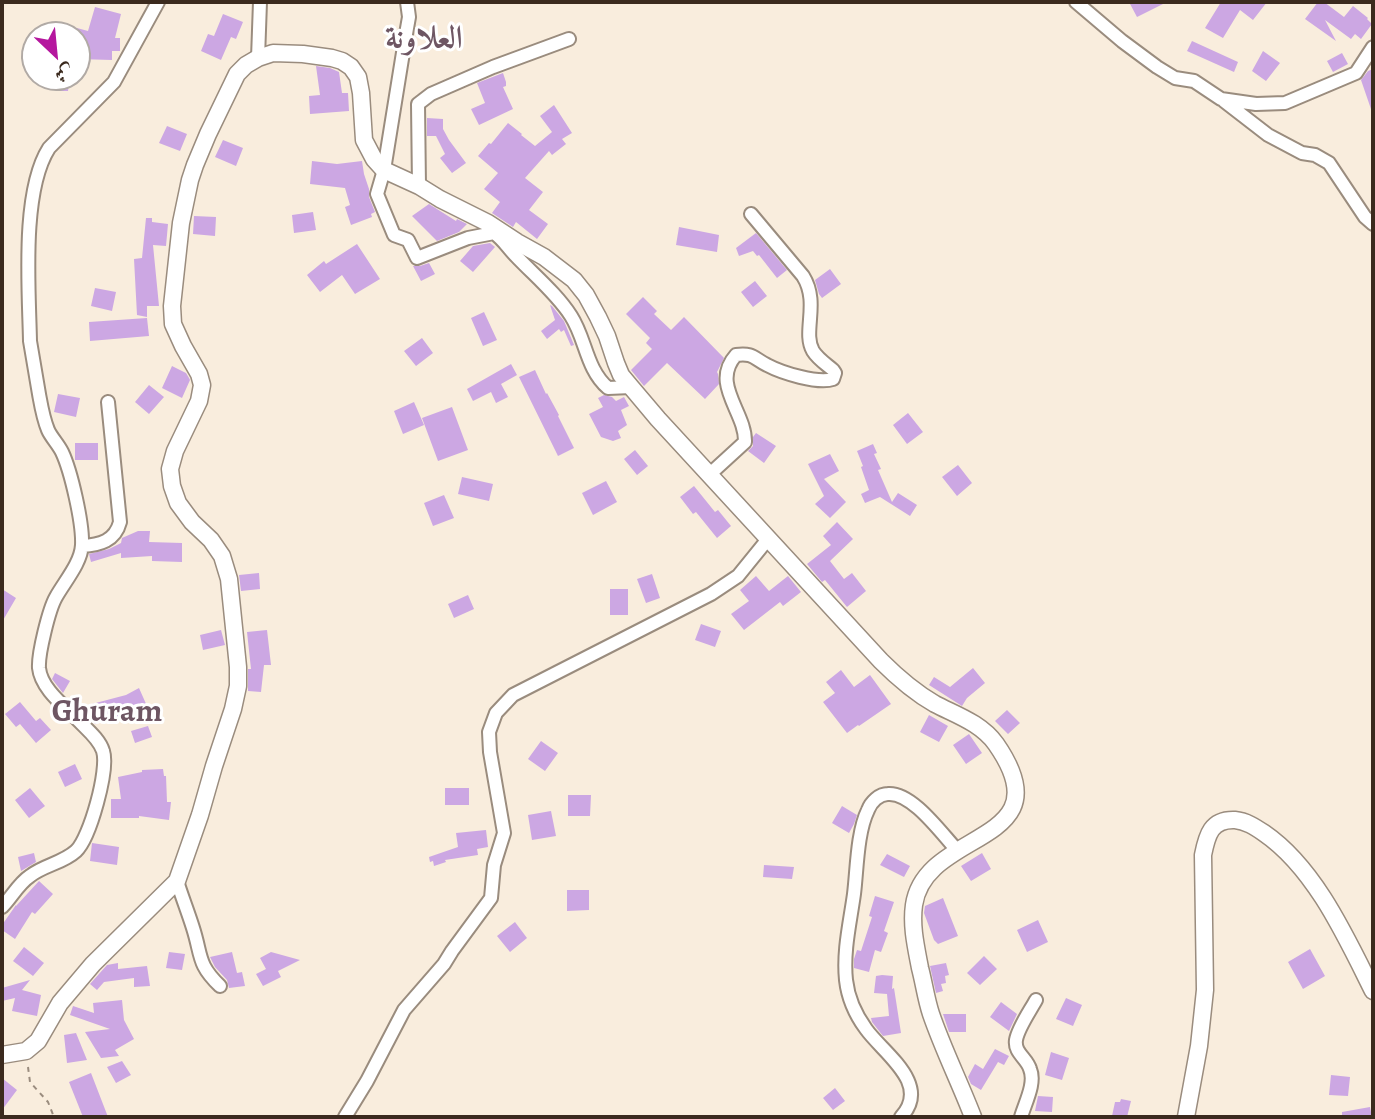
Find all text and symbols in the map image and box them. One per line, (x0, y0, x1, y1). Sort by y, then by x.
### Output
north arrow (21, 21, 91, 91)
district label: العلاونة (385, 21, 463, 59)
text: ش (50, 57, 79, 89)
district label: Ghuram (52, 694, 162, 732)

